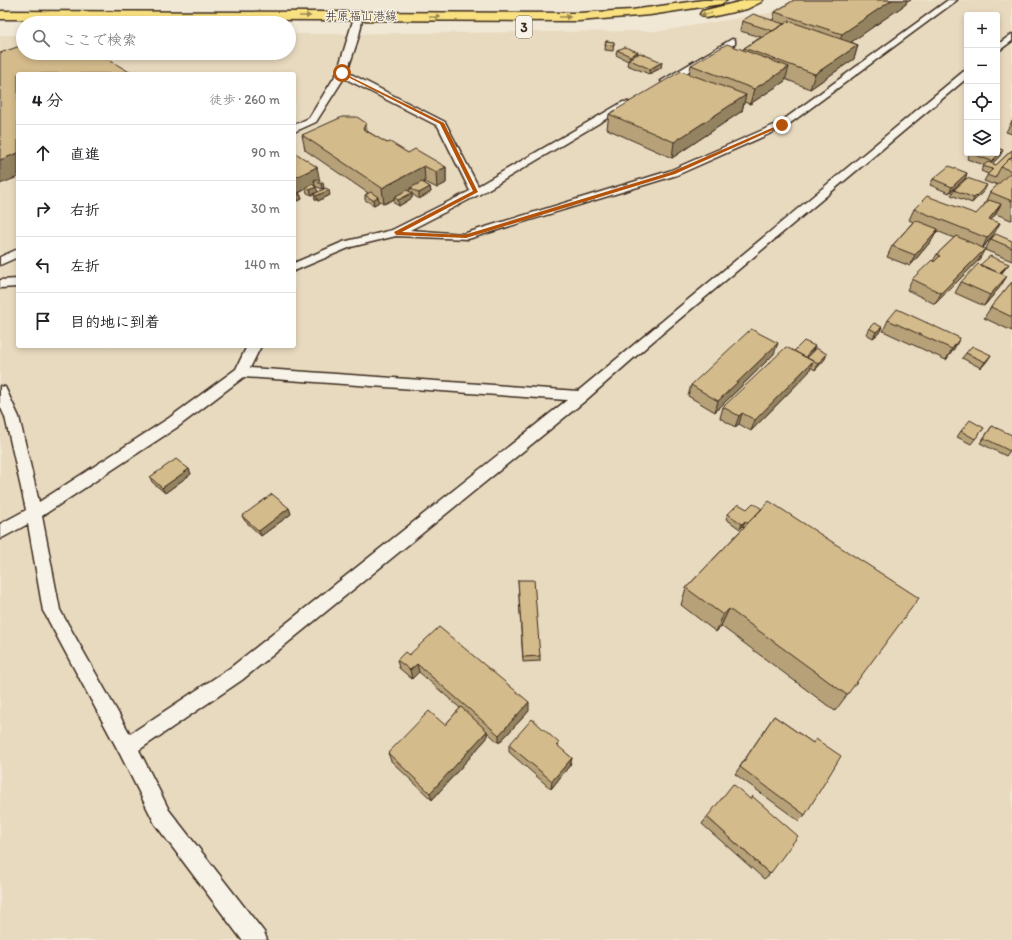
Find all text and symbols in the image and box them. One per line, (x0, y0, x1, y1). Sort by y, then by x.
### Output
street label: 井原福山港線 (325, 9, 397, 23)
one-way arrow (700, 11, 712, 17)
map controls (964, 12, 1000, 156)
button: + (964, 12, 1000, 48)
one-way arrow (299, 13, 312, 19)
one-way arrow (429, 14, 442, 20)
one-way arrow (559, 14, 572, 20)
search box (16, 16, 296, 60)
road number: 3 (516, 16, 532, 38)
icon: search (30, 27, 52, 49)
text: ここで検索 (62, 31, 137, 49)
button: − (964, 48, 1000, 84)
route start (333, 64, 351, 82)
button: locate (964, 84, 1000, 120)
text: 4 分 (32, 90, 63, 110)
text: 徒歩 · 260 m (209, 92, 280, 107)
route end (773, 116, 791, 134)
button: layers (964, 120, 1000, 156)
icon: ahead (32, 142, 54, 164)
text: 直進 (70, 145, 100, 163)
text: 90 m (251, 145, 280, 160)
icon: right (32, 198, 54, 220)
text: 右折 (70, 201, 100, 219)
text: 30 m (251, 201, 280, 216)
icon: left (32, 254, 54, 276)
text: 左折 (70, 257, 100, 275)
text: 140 m (244, 257, 280, 272)
icon: arrive (32, 310, 54, 332)
text: 目的地に到着 (70, 313, 160, 331)

